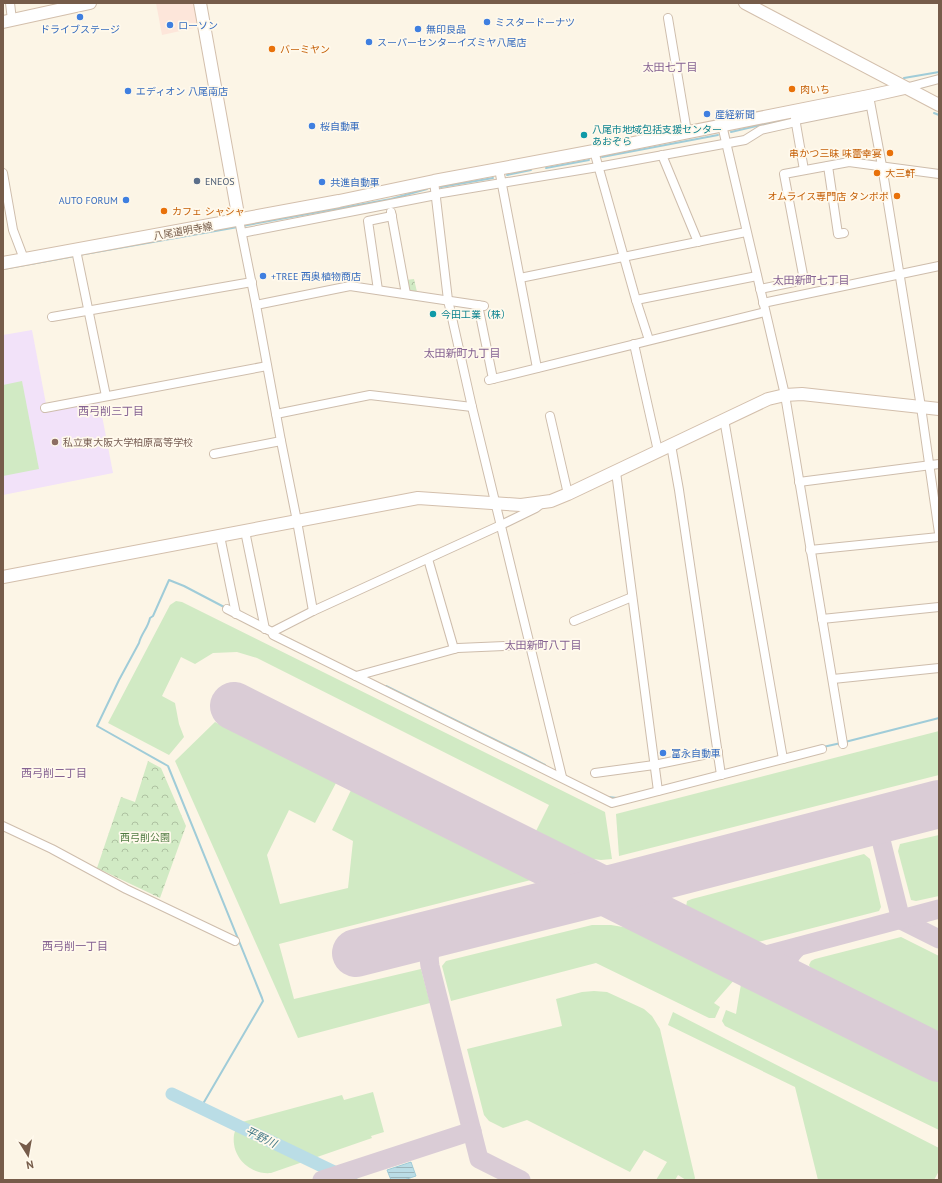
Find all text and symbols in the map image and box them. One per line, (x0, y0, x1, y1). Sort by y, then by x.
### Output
marker: ドライブステージ (75, 12, 85, 22)
place label: ミスタードーナツ (495, 16, 575, 29)
marker: ミスタードーナツ (482, 17, 492, 27)
place label: ローソン (178, 19, 218, 32)
marker: ローソン (165, 20, 175, 30)
place label: ドライブステージ (40, 23, 120, 36)
place label: 無印良品 (426, 23, 466, 36)
marker: 無印良品 (413, 24, 423, 34)
place label: スーパーセンターイズミヤ八尾店 (377, 36, 527, 49)
marker: スーパーセンターイズミヤ八尾店 (364, 37, 374, 47)
place label: バーミヤン (280, 43, 330, 56)
marker: バーミヤン (267, 44, 277, 54)
district label: 太田七丁目 (643, 60, 698, 74)
place label: 肉いち (800, 83, 830, 96)
marker: 肉いち (787, 84, 797, 94)
place label: エディオン 八尾南店 (136, 85, 228, 98)
marker: エディオン 八尾南店 (123, 86, 133, 96)
place label: 産経新聞 (715, 108, 755, 121)
marker: 産経新聞 (702, 109, 712, 119)
place label: 桜自動車 (320, 120, 360, 133)
marker: 桜自動車 (307, 121, 317, 131)
place label: 八尾市地域包括支援センター あおぞら (592, 123, 722, 148)
marker: 八尾市地域包括支援センター あおぞら (579, 130, 589, 140)
place label: 串かつ三昧 味蕾幸宴 (789, 147, 882, 160)
marker: 串かつ三昧 味蕾幸宴 (885, 148, 895, 158)
place label: 大三軒 (885, 167, 915, 180)
marker: 大三軒 (872, 168, 882, 178)
place label: ENEOS (205, 175, 235, 188)
marker: ENEOS (192, 176, 202, 186)
place label: 共進自動車 (330, 176, 380, 189)
marker: 共進自動車 (317, 177, 327, 187)
place label: オムライス専門店 タンポポ (767, 190, 889, 203)
marker: オムライス専門店 タンポポ (892, 191, 902, 201)
place label: AUTO FORUM (59, 194, 118, 207)
marker: AUTO FORUM (121, 195, 131, 205)
place label: カフェ シャシャ (172, 205, 245, 218)
marker: カフェ シャシャ (159, 206, 169, 216)
street label: 八尾道明寺線 (152, 219, 214, 243)
place label: +TREE 西奥植物商店 (271, 270, 361, 283)
marker: +TREE 西奥植物商店 (258, 271, 268, 281)
district label: 太田新町七丁目 (773, 273, 850, 287)
place label: 今田工業（株） (441, 308, 511, 321)
marker: 今田工業（株） (428, 309, 438, 319)
district label: 太田新町九丁目 (424, 346, 501, 360)
district label: 西弓削三丁目 (78, 404, 144, 418)
place label: 私立東大阪大学柏原高等学校 (63, 436, 193, 449)
marker: 私立東大阪大学柏原高等学校 (50, 437, 60, 447)
district label: 太田新町八丁目 (505, 638, 582, 652)
place label: 富永自動車 (671, 747, 721, 760)
marker: 富永自動車 (658, 748, 668, 758)
district label: 西弓削二丁目 (21, 766, 87, 780)
park label: 西弓削公園 (120, 831, 170, 844)
district label: 西弓削一丁目 (42, 939, 108, 953)
water label: 平野川 (243, 1123, 280, 1151)
north arrow (8, 1135, 48, 1175)
text: N (25, 1157, 35, 1172)

